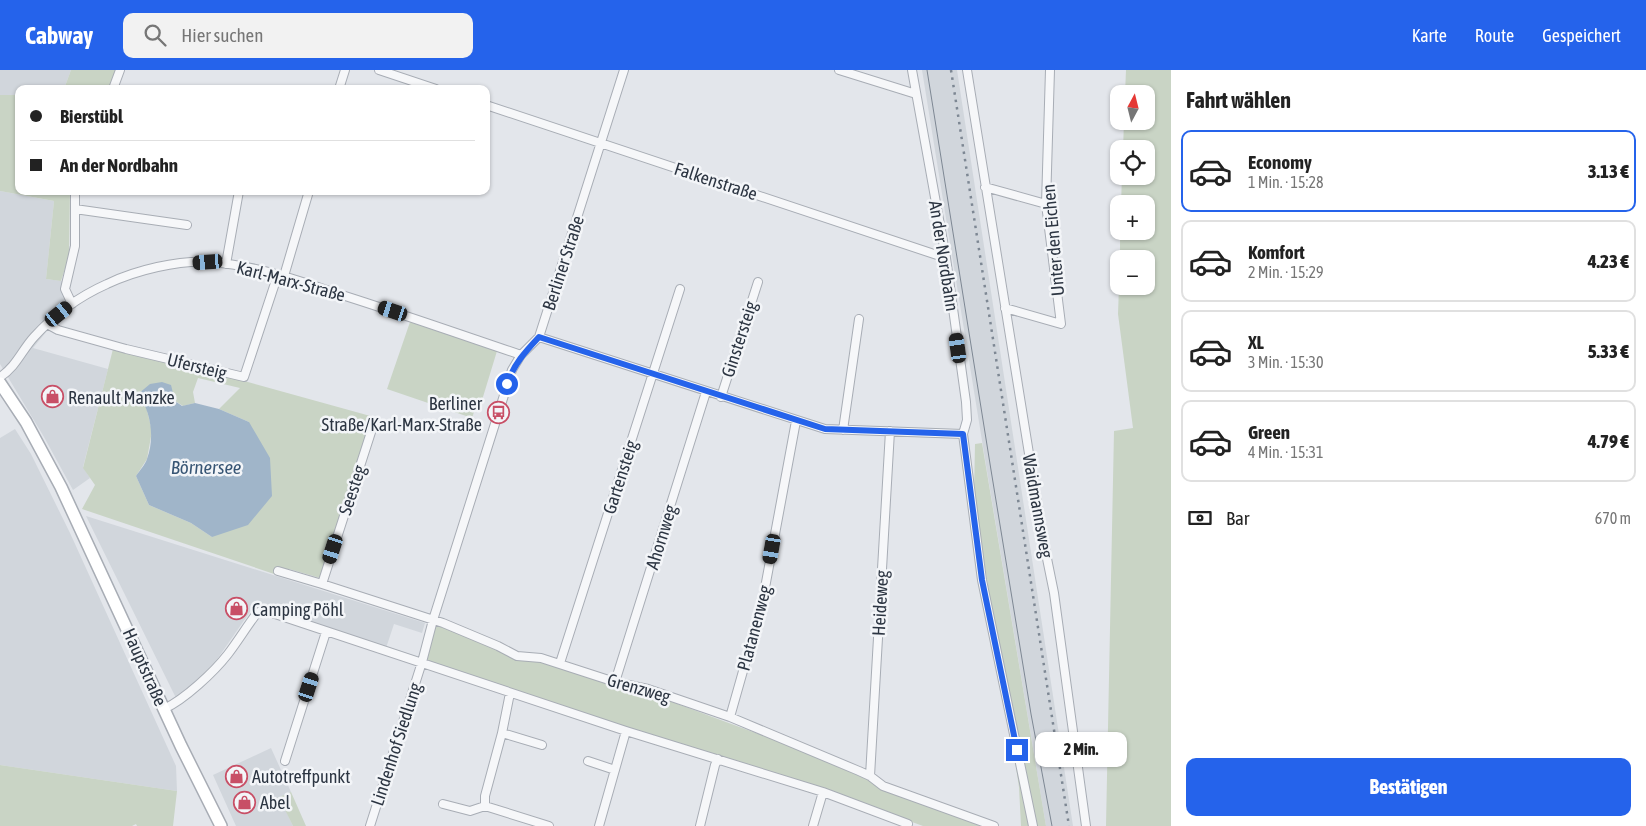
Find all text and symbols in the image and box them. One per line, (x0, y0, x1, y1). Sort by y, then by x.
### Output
search box (123, 13, 473, 58)
icon: search (141, 21, 169, 49)
text: Cabway (25, 22, 93, 49)
text: Hier suchen (181, 24, 263, 46)
text: Karte (1412, 25, 1447, 46)
text: Route (1475, 25, 1514, 46)
text: Gespeichert (1542, 25, 1621, 46)
north arrow (1110, 85, 1155, 130)
map controls (1110, 85, 1155, 295)
text: Fahrt wählen (1186, 87, 1291, 113)
text: Bierstübl (60, 105, 123, 127)
button: locate (1110, 140, 1155, 185)
icon: car (1188, 149, 1233, 194)
text: Economy (1248, 151, 1312, 173)
text: An der Nordbahn (60, 154, 178, 176)
street label: Falkenstraße (672, 158, 760, 204)
text: 3.13 € (1588, 160, 1629, 182)
text: 1 Min. · 15:28 (1248, 173, 1323, 191)
street label: Unter den Eichen (1038, 183, 1068, 297)
button: + (1110, 195, 1155, 240)
street label: An der Nordbahn (925, 199, 963, 313)
street label: Berliner Straße (538, 213, 588, 313)
icon: car (1188, 239, 1233, 284)
text: Komfort (1248, 241, 1305, 263)
button: − (1110, 250, 1155, 295)
text: 4.23 € (1588, 250, 1629, 272)
car (192, 253, 223, 271)
street label: Karl-Marx-Straße (234, 256, 348, 306)
text: 2 Min. · 15:29 (1248, 263, 1323, 281)
street label: Ginstersteig (717, 298, 761, 380)
car (42, 299, 75, 329)
car (376, 299, 409, 323)
icon: car (1188, 329, 1233, 374)
text: XL (1248, 331, 1264, 353)
car (948, 332, 967, 364)
text: 5.33 € (1588, 340, 1629, 362)
street label: Ufersteig (165, 348, 229, 384)
text: 3 Min. · 15:30 (1248, 353, 1323, 371)
route start (496, 373, 518, 395)
shop icon: Renault Manzke (40, 385, 64, 409)
place label: Renault Manzke (68, 387, 175, 408)
place label: Berliner Straße/Karl-Marx-Straße (322, 393, 483, 435)
bus stop icon: Berliner Straße/Karl-Marx-Straße (486, 401, 510, 425)
icon: car (1188, 419, 1233, 464)
text: Green (1248, 421, 1290, 443)
text: 4.79 € (1588, 430, 1629, 452)
street label: Gartensteig (598, 437, 642, 517)
text: 4 Min. · 15:31 (1248, 443, 1323, 461)
street label: Waidmannsweg (1019, 452, 1058, 560)
water label: Börnersee (171, 456, 241, 478)
street label: Seesteg (334, 462, 370, 518)
street label: Ahornweg (641, 502, 681, 572)
icon: cash (1186, 504, 1214, 532)
text: Bar (1226, 507, 1249, 529)
text: 670 m (1595, 509, 1631, 527)
car (321, 532, 344, 566)
car (762, 533, 781, 565)
street label: Heideweg (868, 569, 892, 636)
street label: Platanenweg (733, 583, 776, 673)
shop icon: Camping Pöhl (224, 597, 248, 621)
place label: Camping Pöhl (252, 599, 344, 620)
street label: Hauptstraße (119, 625, 171, 709)
street label: Grenzweg (605, 669, 673, 707)
car (297, 670, 320, 704)
street label: Lindenhof Siedlung (366, 680, 426, 808)
callout: 2 Min. (1034, 732, 1127, 768)
route end (1006, 739, 1028, 761)
text: 2 Min. (1064, 740, 1098, 758)
button: Bestätigen (1186, 758, 1631, 816)
shop icon: Autotreffpunkt (224, 764, 248, 788)
place label: Autotreffpunkt (252, 766, 350, 787)
shop icon: Abel (232, 790, 256, 814)
place label: Abel (260, 792, 291, 813)

